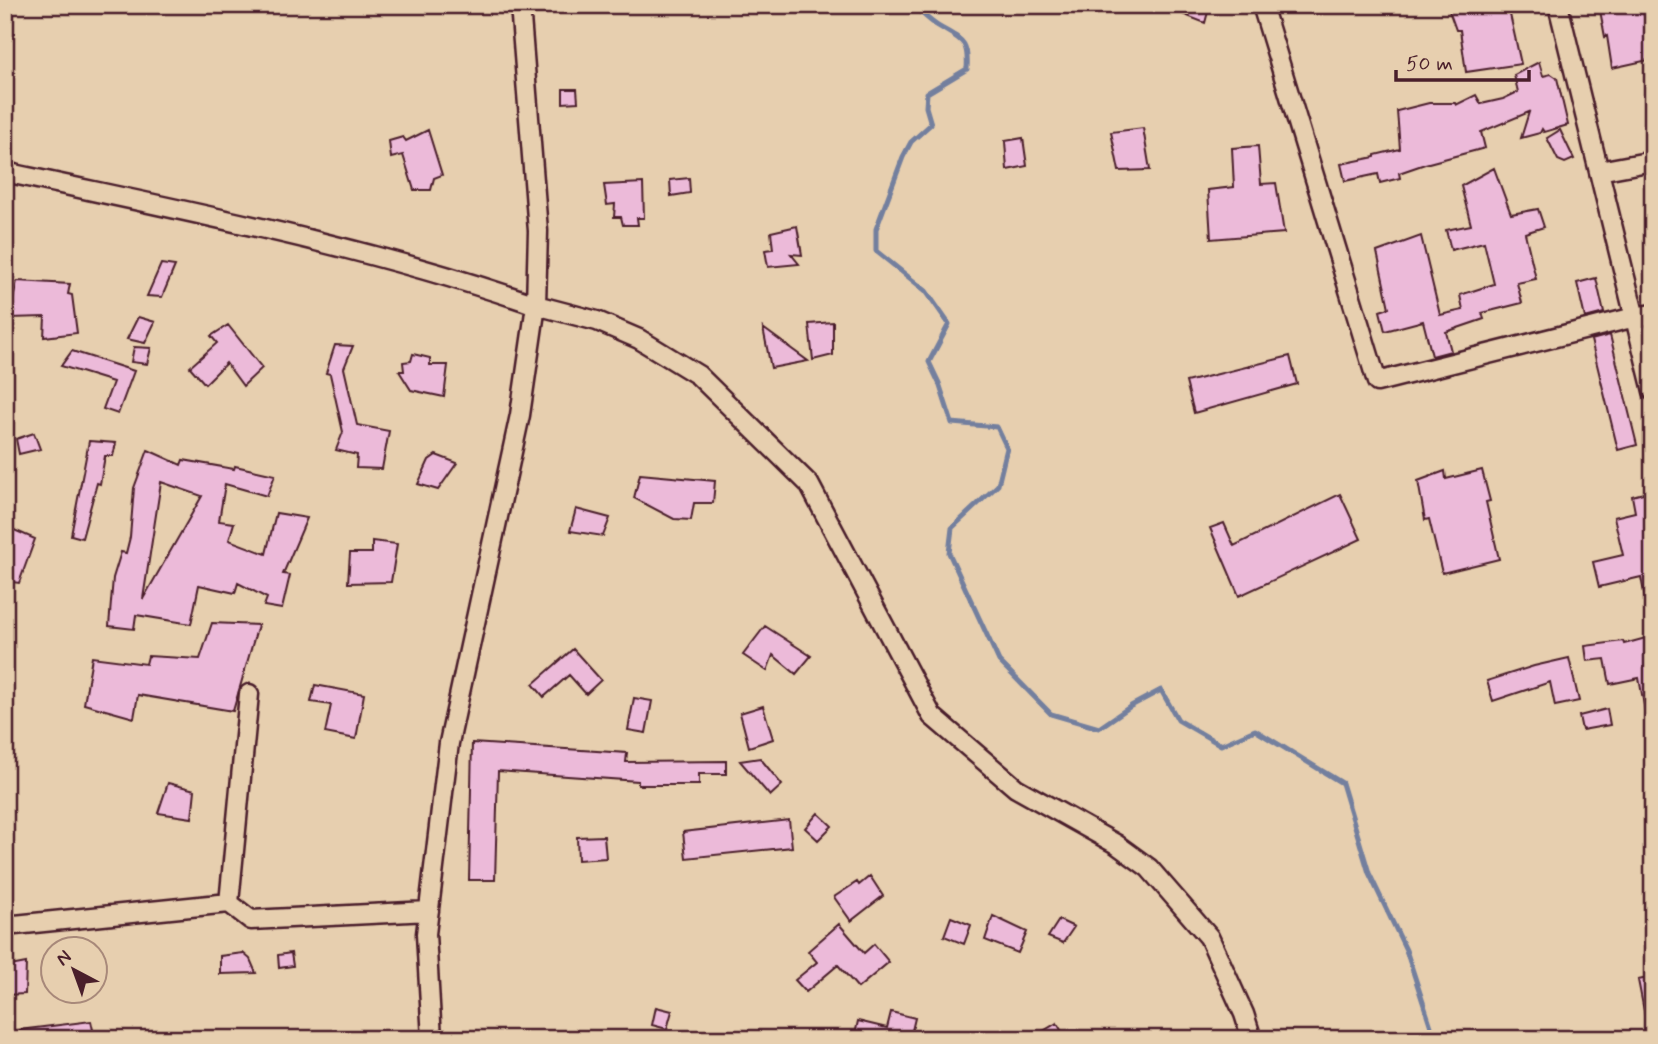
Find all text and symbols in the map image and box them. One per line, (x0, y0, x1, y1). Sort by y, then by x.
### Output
scale bar (1396, 38, 1528, 82)
text: 50 m (1406, 50, 1453, 78)
north arrow (38, 936, 108, 1006)
text: N (51, 945, 77, 972)

